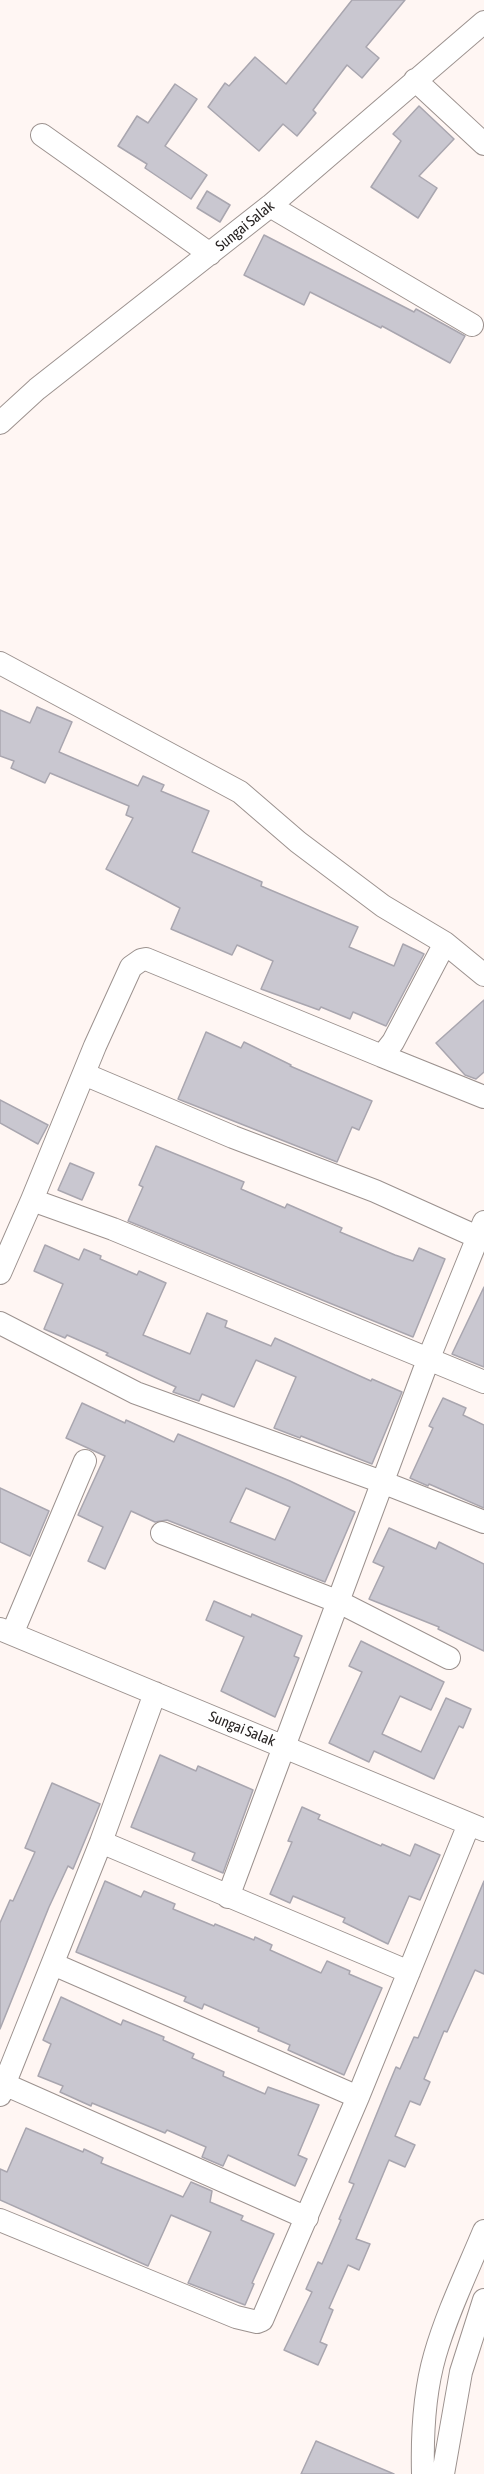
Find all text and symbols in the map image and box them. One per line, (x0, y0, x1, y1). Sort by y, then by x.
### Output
street label: Sungai Salak (212, 197, 278, 255)
street label: Sungai Salak (206, 1707, 278, 1751)

